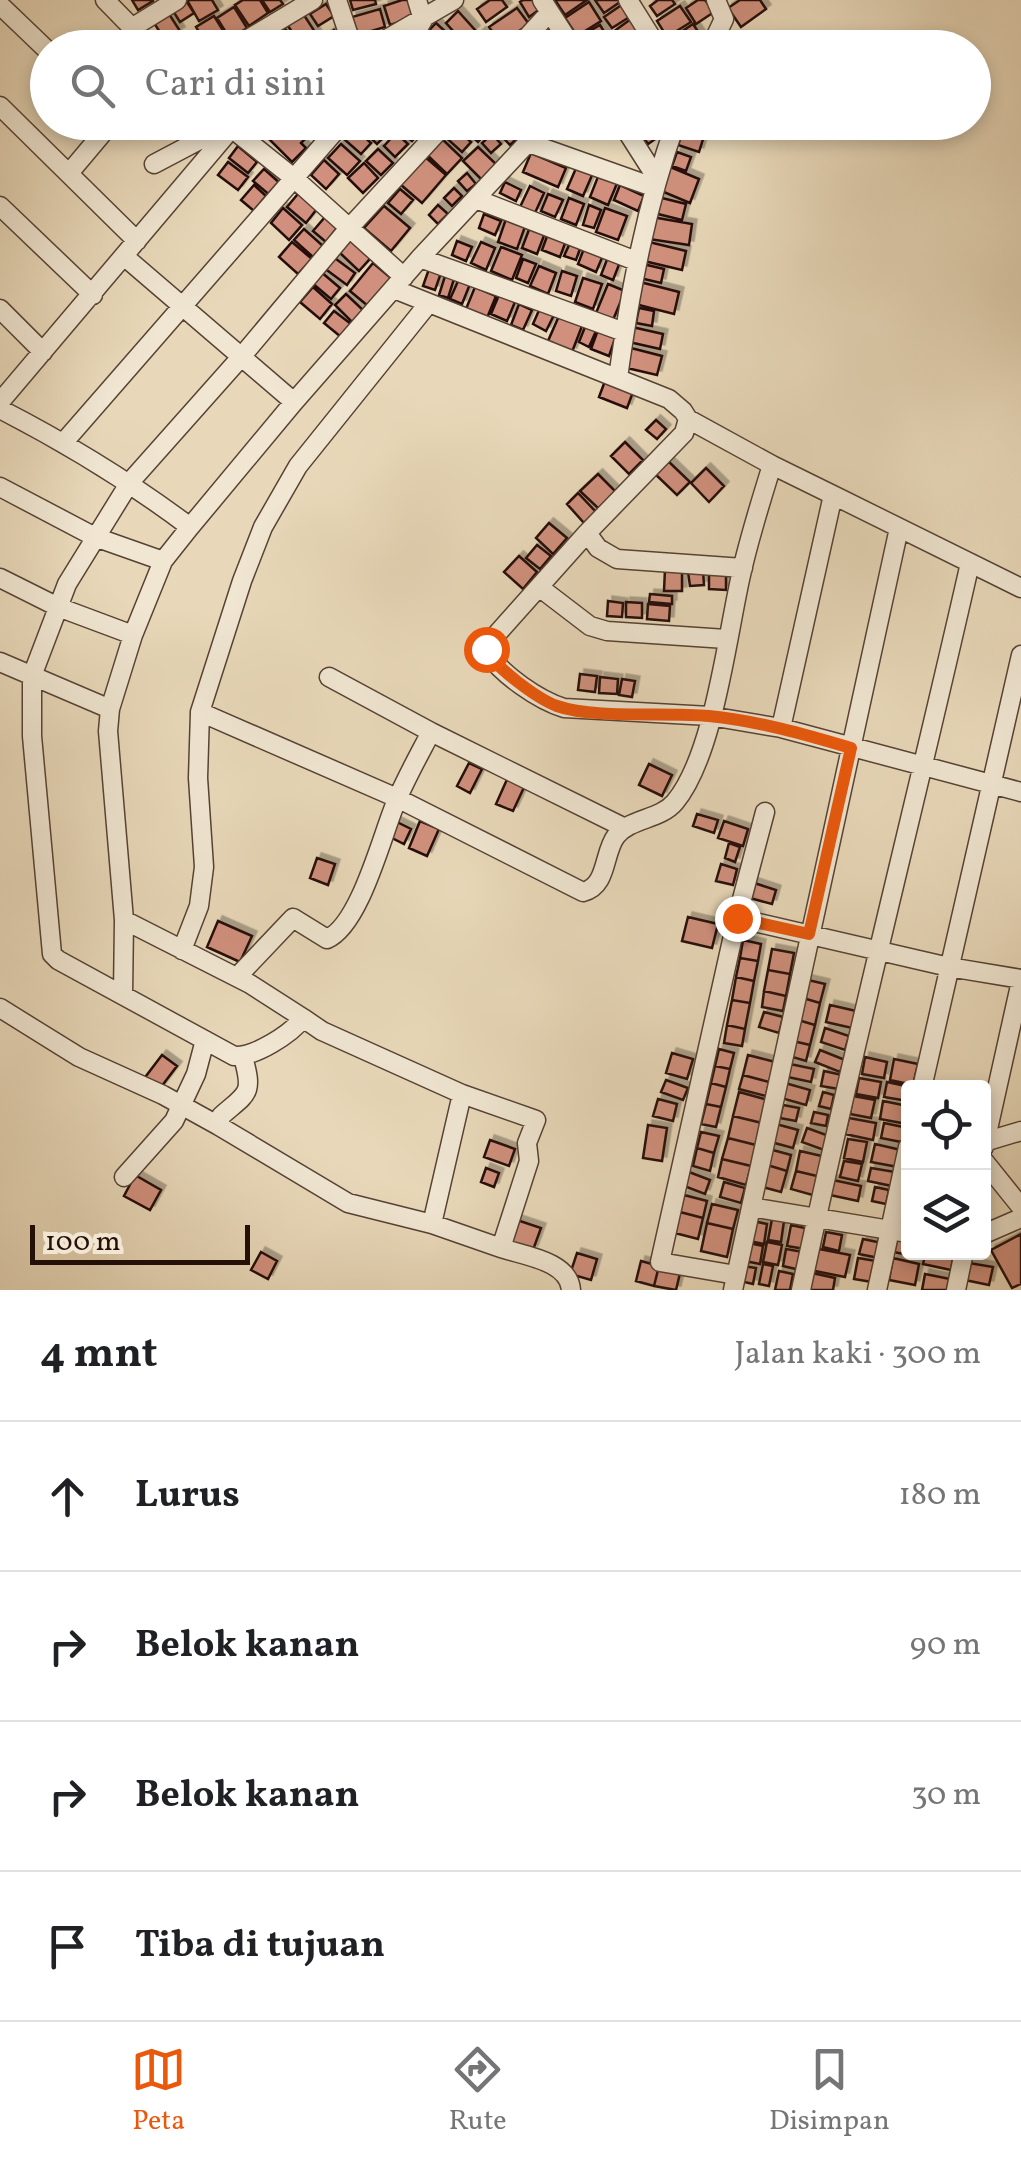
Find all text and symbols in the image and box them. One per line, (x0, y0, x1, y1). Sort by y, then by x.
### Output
search box (30, 30, 991, 140)
icon: search (65, 58, 120, 113)
text: Cari di sini (145, 59, 326, 112)
route start (464, 627, 510, 673)
route end (715, 896, 761, 942)
map controls (901, 1080, 991, 1260)
button: locate (901, 1080, 991, 1170)
button: layers (901, 1170, 991, 1260)
scale bar (30, 1220, 250, 1264)
text: 100 m (45, 1223, 120, 1262)
text: 4 mnt (40, 1326, 158, 1385)
text: Jalan kaki · 300 m (734, 1333, 981, 1377)
icon: ahead (40, 1469, 95, 1524)
text: Lurus (135, 1470, 240, 1523)
text: 180 m (898, 1474, 981, 1518)
icon: right (40, 1619, 95, 1674)
text: Belok kanan (135, 1620, 360, 1673)
text: 90 m (910, 1624, 981, 1668)
icon: right (40, 1769, 95, 1824)
text: Belok kanan (135, 1770, 360, 1823)
text: 30 m (911, 1774, 981, 1818)
icon: arrive (40, 1919, 95, 1974)
text: Tiba di tujuan (135, 1920, 385, 1973)
tab: Peta (131, 2042, 186, 2141)
tab: Rute (449, 2042, 506, 2141)
tab: Disimpan (769, 2042, 890, 2141)

